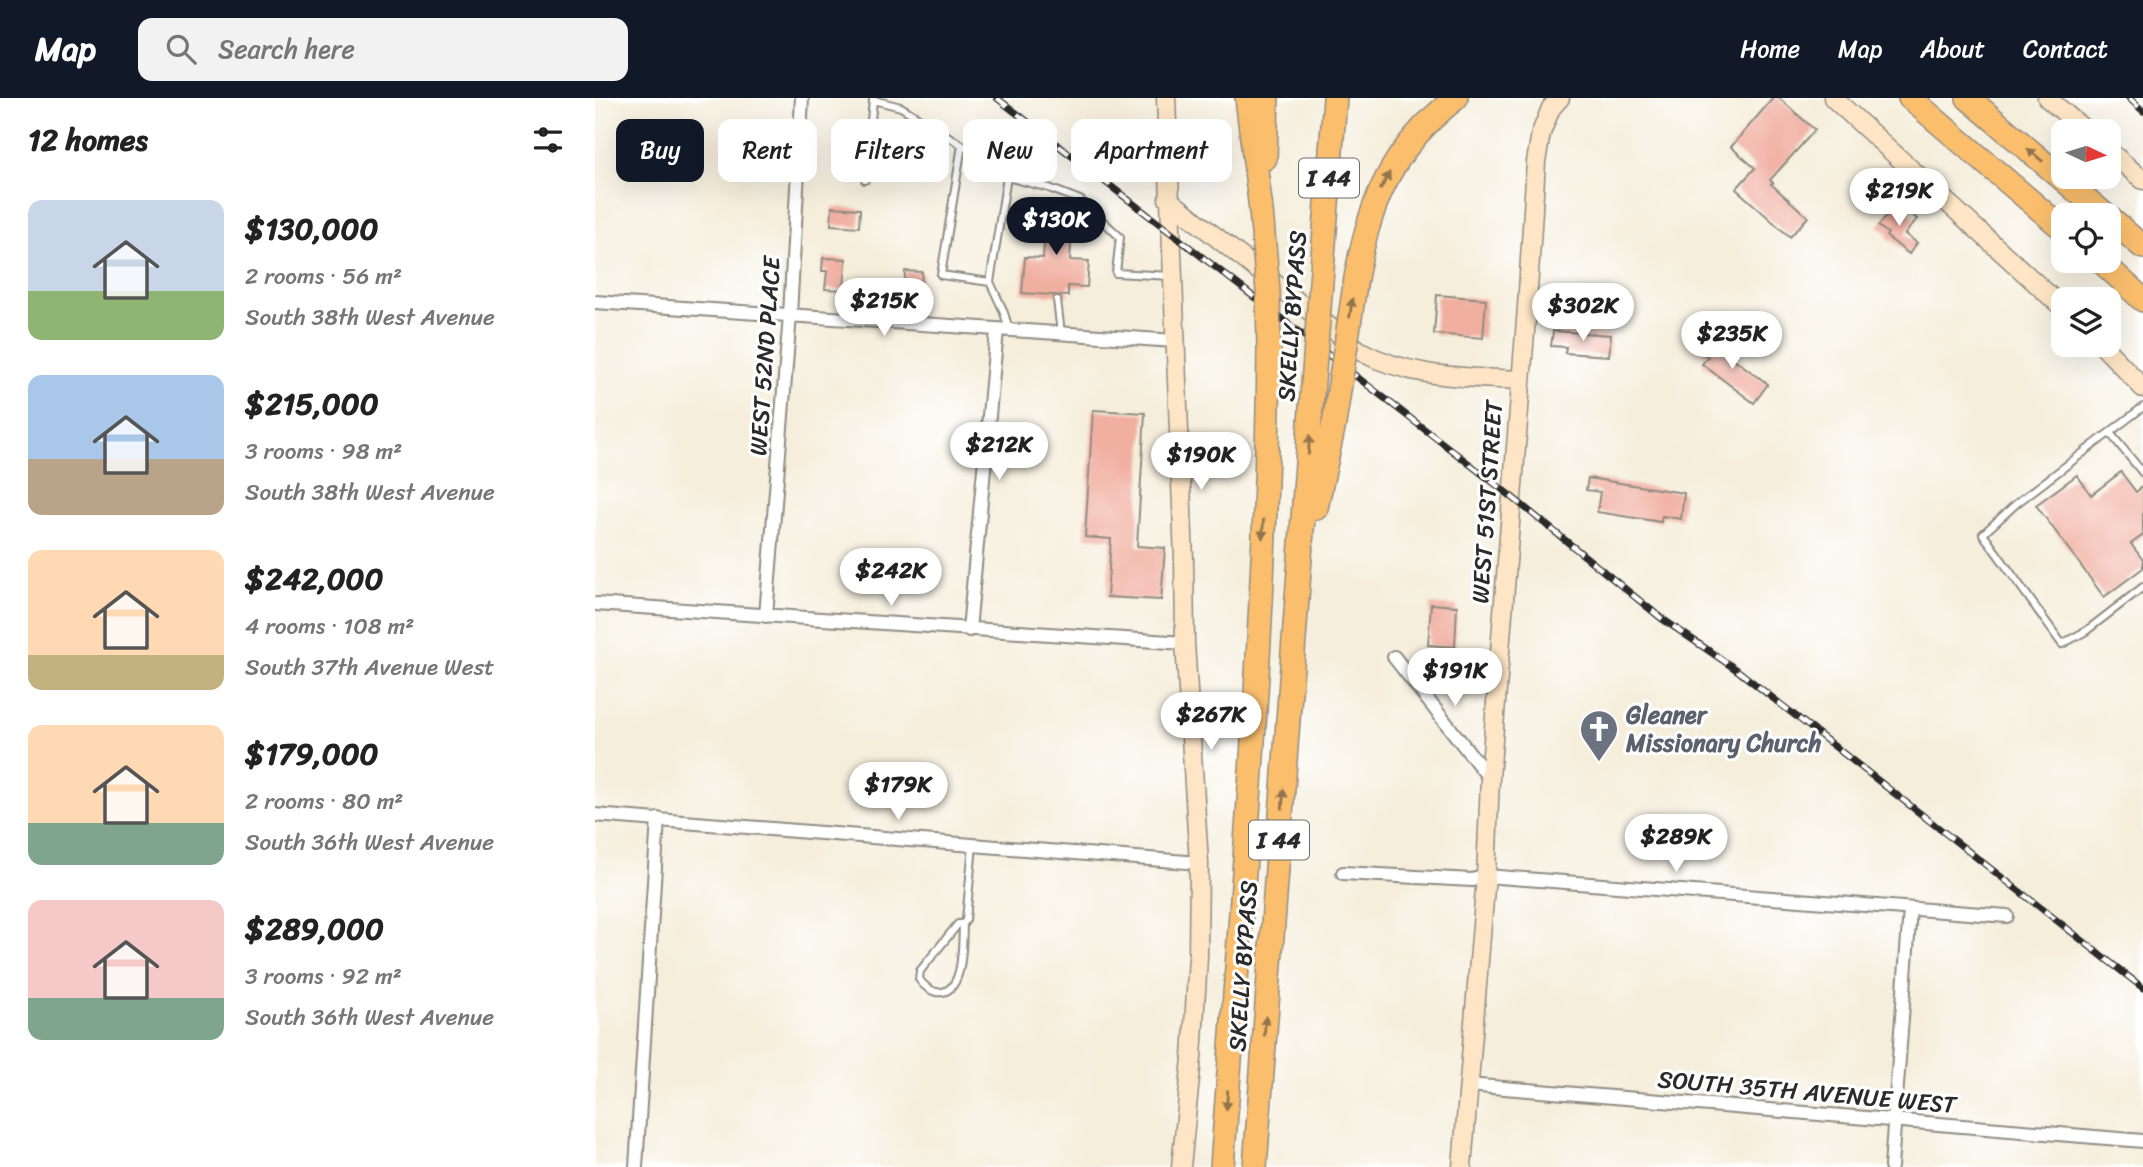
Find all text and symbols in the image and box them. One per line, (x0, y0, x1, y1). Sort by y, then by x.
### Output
search box (138, 18, 628, 81)
text: Map (35, 20, 96, 78)
text: Search here (218, 26, 355, 72)
text: Home (1740, 28, 1800, 70)
text: Map (1838, 28, 1882, 70)
text: About (1920, 28, 1985, 70)
text: Contact (2023, 28, 2108, 70)
icon: search (162, 30, 200, 68)
text: 12 homes (28, 113, 148, 167)
chip: Buy (616, 119, 704, 182)
chip: Rent (718, 119, 817, 182)
chip: Filters (831, 119, 949, 182)
chip: New (963, 119, 1057, 182)
chip: Apartment (1071, 119, 1232, 182)
north arrow (2051, 119, 2121, 189)
map controls (2051, 119, 2121, 357)
icon: filters (529, 121, 567, 159)
one-way arrow (2026, 148, 2043, 163)
road number: I 44 (1299, 158, 1359, 198)
pin: $219K (1850, 169, 1948, 228)
text: $219K (1866, 170, 1932, 211)
one-way arrow (1380, 171, 1391, 191)
pin: $130K (1007, 198, 1105, 257)
text: $130K (1023, 199, 1089, 240)
text: $130,000 (245, 202, 378, 256)
button: locate (2051, 203, 2121, 273)
icon: home (84, 228, 168, 312)
street label: SKELLY BYPASS (1265, 229, 1319, 403)
street label: WEST 52ND PLACE (737, 253, 793, 457)
text: 2 rooms · 56 m² (245, 256, 402, 297)
pin: $215K (835, 278, 933, 338)
text: $215K (851, 280, 917, 321)
pin: $302K (1534, 284, 1632, 343)
text: $302K (1548, 285, 1618, 326)
button: layers (2051, 287, 2121, 357)
text: South 38th West Avenue (245, 297, 495, 338)
one-way arrow (1346, 297, 1357, 319)
pin: $235K (1683, 312, 1781, 371)
text: $235K (1697, 313, 1767, 354)
text: $215,000 (245, 377, 379, 431)
street label: WEST 51ST STREET (1459, 397, 1515, 605)
icon: home (84, 403, 168, 487)
pin: $212K (950, 422, 1048, 482)
text: $212K (966, 424, 1032, 465)
text: 3 rooms · 98 m² (245, 431, 402, 472)
pin: $190K (1152, 432, 1250, 492)
text: $190K (1167, 434, 1235, 475)
one-way arrow (1304, 434, 1315, 456)
text: South 38th West Avenue (245, 472, 495, 513)
one-way arrow (1258, 518, 1269, 540)
pin: $242K (842, 548, 940, 608)
text: $242K (856, 550, 926, 591)
text: $242,000 (245, 552, 384, 606)
icon: home (84, 578, 168, 662)
text: 4 rooms · 108 m² (245, 606, 414, 647)
text: South 37th Avenue West (245, 647, 494, 688)
pin: $191K (1406, 648, 1504, 708)
text: $191K (1423, 650, 1487, 691)
pin: $267K (1162, 692, 1260, 752)
text: $267K (1177, 694, 1245, 735)
place label: Gleaner Missionary Church (1625, 694, 1822, 764)
church icon: Gleaner Missionary Church (1578, 708, 1620, 763)
text: $179,000 (245, 727, 379, 781)
icon: home (84, 753, 168, 837)
pin: $179K (849, 762, 947, 822)
text: $179K (865, 764, 931, 805)
text: 2 rooms · 80 m² (245, 781, 403, 822)
one-way arrow (1278, 788, 1289, 810)
pin: $289K (1627, 814, 1725, 874)
text: $289K (1641, 816, 1711, 857)
road number: I 44 (1249, 820, 1309, 860)
text: South 36th West Avenue (245, 822, 494, 863)
street label: SKELLY BYPASS (1216, 879, 1270, 1053)
text: $289,000 (245, 902, 384, 956)
icon: home (84, 928, 168, 1012)
text: 3 rooms · 92 m² (245, 956, 402, 997)
text: South 36th West Avenue (245, 997, 494, 1038)
one-way arrow (1260, 1015, 1271, 1037)
street label: SOUTH 35TH AVENUE WEST (1656, 1058, 1960, 1126)
one-way arrow (1221, 1090, 1232, 1112)

